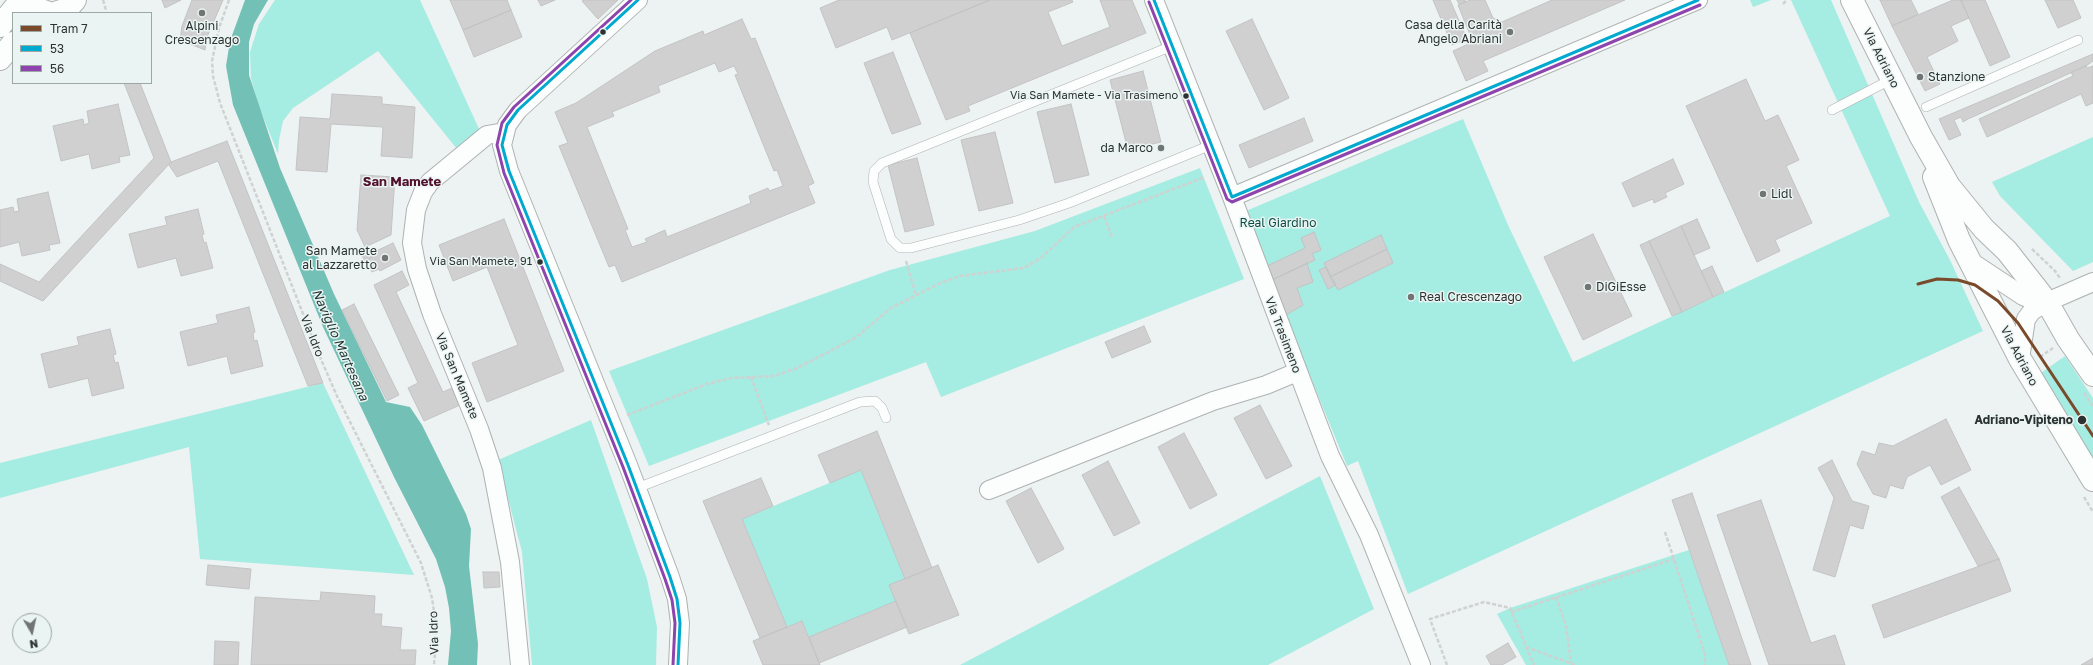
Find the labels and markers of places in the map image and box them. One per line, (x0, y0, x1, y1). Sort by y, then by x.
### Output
marker: Alpini Crescenzago (197, 8, 207, 18)
place label: Casa della Carità Angelo Abriani (1405, 18, 1502, 46)
place label: Alpini Crescenzago (165, 19, 239, 47)
unlabelled marker (598, 27, 608, 37)
marker: Casa della Carità Angelo Abriani (1505, 27, 1515, 37)
place label: Stanzione (1928, 70, 1985, 84)
marker: Stanzione (1915, 72, 1925, 82)
place label: Via San Mamete - Via Trasimeno (1010, 89, 1178, 103)
marker: Via San Mamete - Via Trasimeno (1181, 91, 1191, 101)
place label: da Marco (1100, 141, 1153, 155)
marker: da Marco (1156, 143, 1166, 153)
place label: Lidl (1771, 187, 1792, 201)
marker: Lidl (1758, 189, 1768, 199)
place label: San Mamete al Lazzaretto (302, 244, 377, 272)
marker: San Mamete al Lazzaretto (380, 253, 390, 263)
place label: Via San Mamete, 91 (430, 255, 532, 269)
marker: Via San Mamete, 91 (535, 257, 545, 267)
place label: DiGiEsse (1596, 280, 1646, 294)
marker: DiGiEsse (1583, 282, 1593, 292)
place label: Real Crescenzago (1419, 290, 1522, 304)
marker: Real Crescenzago (1406, 292, 1416, 302)
place label: Adriano-Vipiteno (1974, 413, 2073, 427)
marker: Adriano-Vipiteno (2076, 414, 2088, 426)

